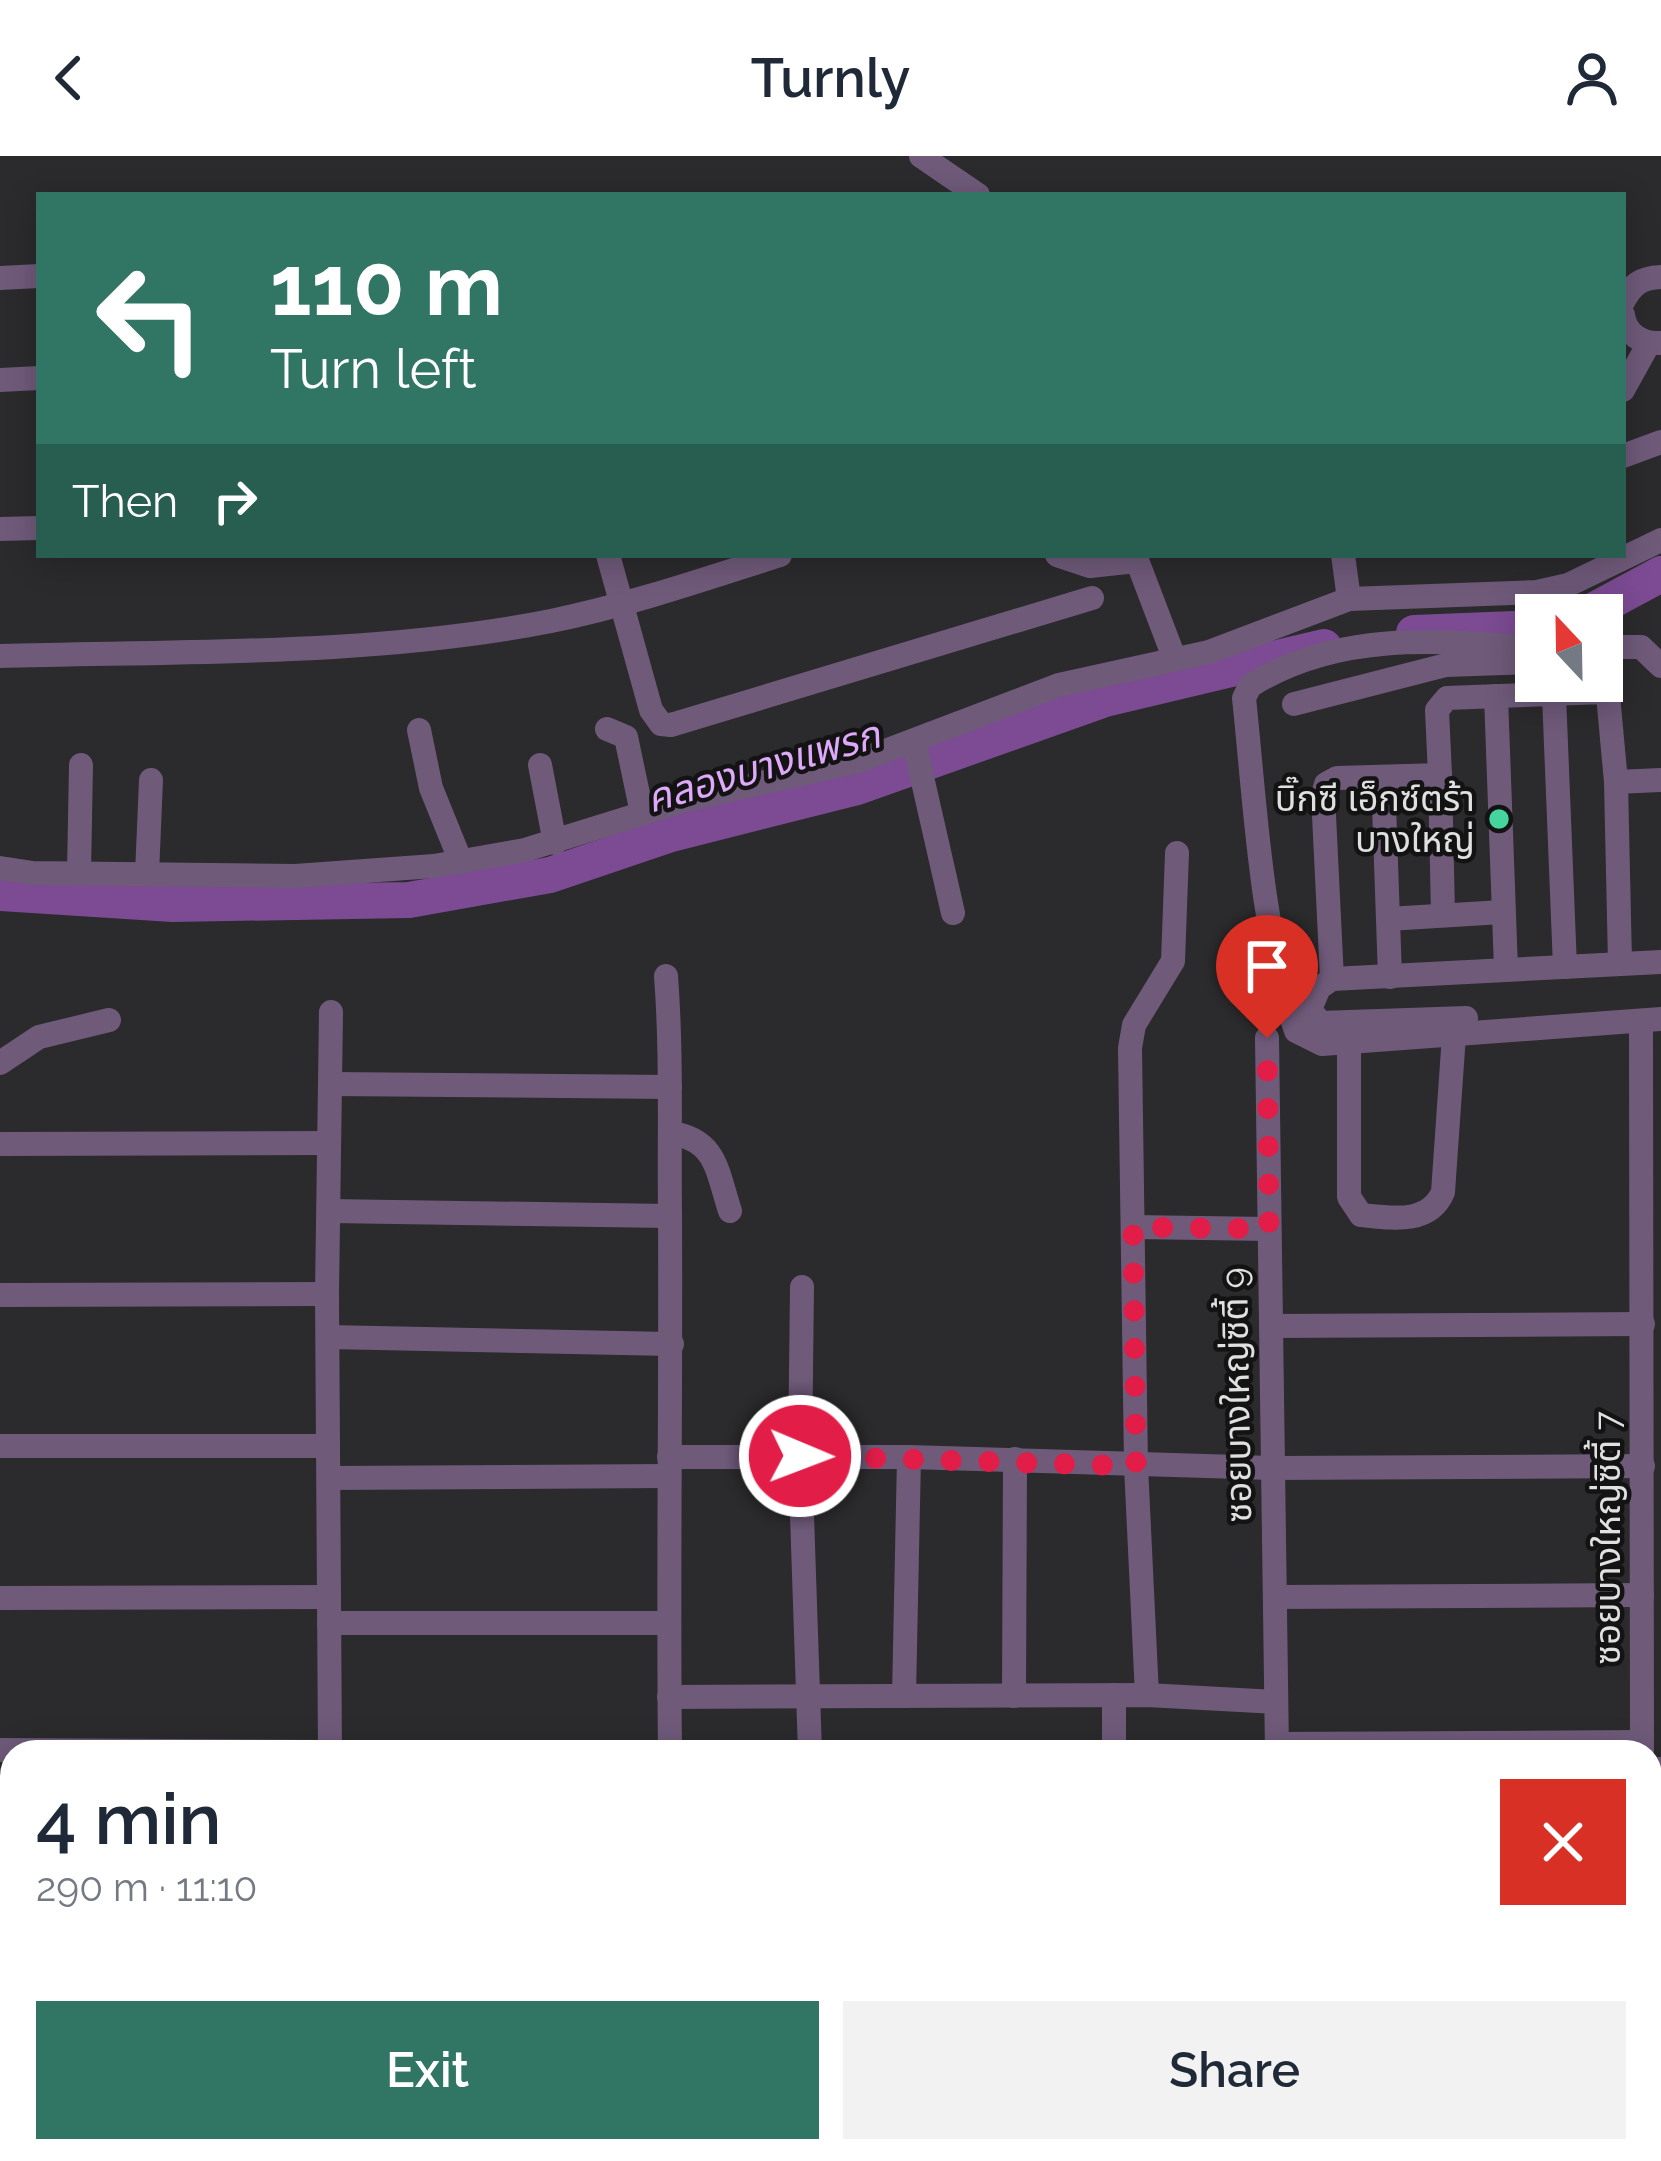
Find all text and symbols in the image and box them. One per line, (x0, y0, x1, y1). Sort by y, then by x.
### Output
icon: back (36, 45, 102, 111)
icon: person (1559, 45, 1625, 111)
text: Turnly (751, 46, 910, 110)
text: 110 m (270, 236, 503, 335)
icon: left (72, 240, 228, 396)
text: Turn left (270, 337, 477, 401)
icon: right (202, 468, 268, 534)
text: Then (72, 475, 178, 528)
north arrow (1515, 594, 1623, 702)
map controls (1515, 594, 1623, 702)
water label: คลองบางแพรก (641, 710, 887, 821)
place label: บิ๊กซี เอ็กซ์ตร้า บางใหญ่ (1275, 776, 1475, 860)
marker: บิ๊กซี เอ็กซ์ตร้า บางใหญ่ (1486, 806, 1512, 832)
pin (1216, 915, 1318, 1038)
icon: arrive (1234, 933, 1300, 999)
street label: ซอยบางใหญ่ซิตี้ 9 (1210, 1267, 1259, 1523)
position arrow (737, 1393, 863, 1519)
street label: ซอยบางใหญ่ซิตี้ 7 (1583, 1411, 1628, 1665)
text: 4 min (36, 1776, 222, 1861)
button: close (1500, 1779, 1626, 1905)
text: 290 m · 11:10 (36, 1864, 257, 1910)
button: Exit (36, 2001, 819, 2139)
button: Share (843, 2001, 1626, 2139)

